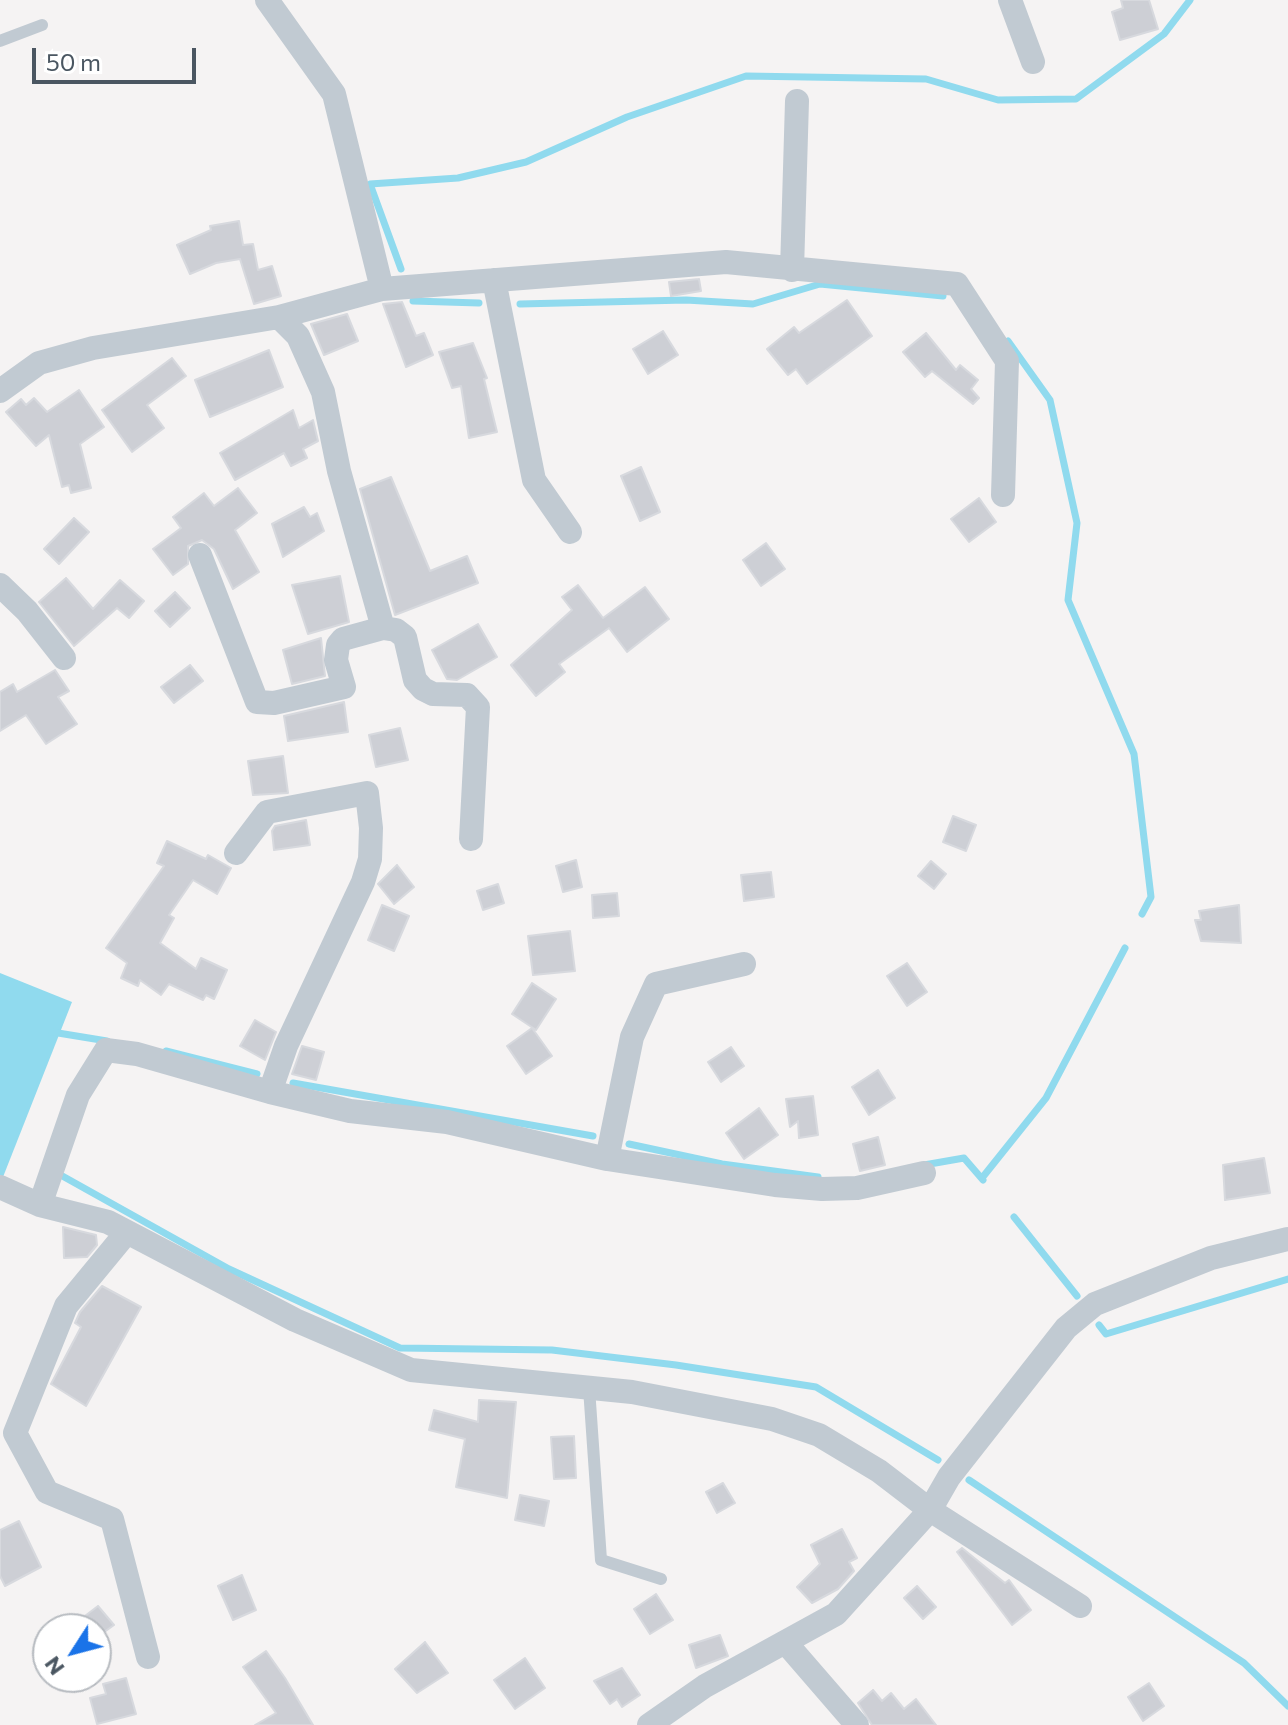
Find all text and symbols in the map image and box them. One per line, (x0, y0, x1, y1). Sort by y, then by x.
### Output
scale bar (36, 32, 200, 82)
text: 50 m (46, 47, 101, 76)
north arrow (32, 1613, 112, 1693)
text: N (38, 1652, 70, 1681)

